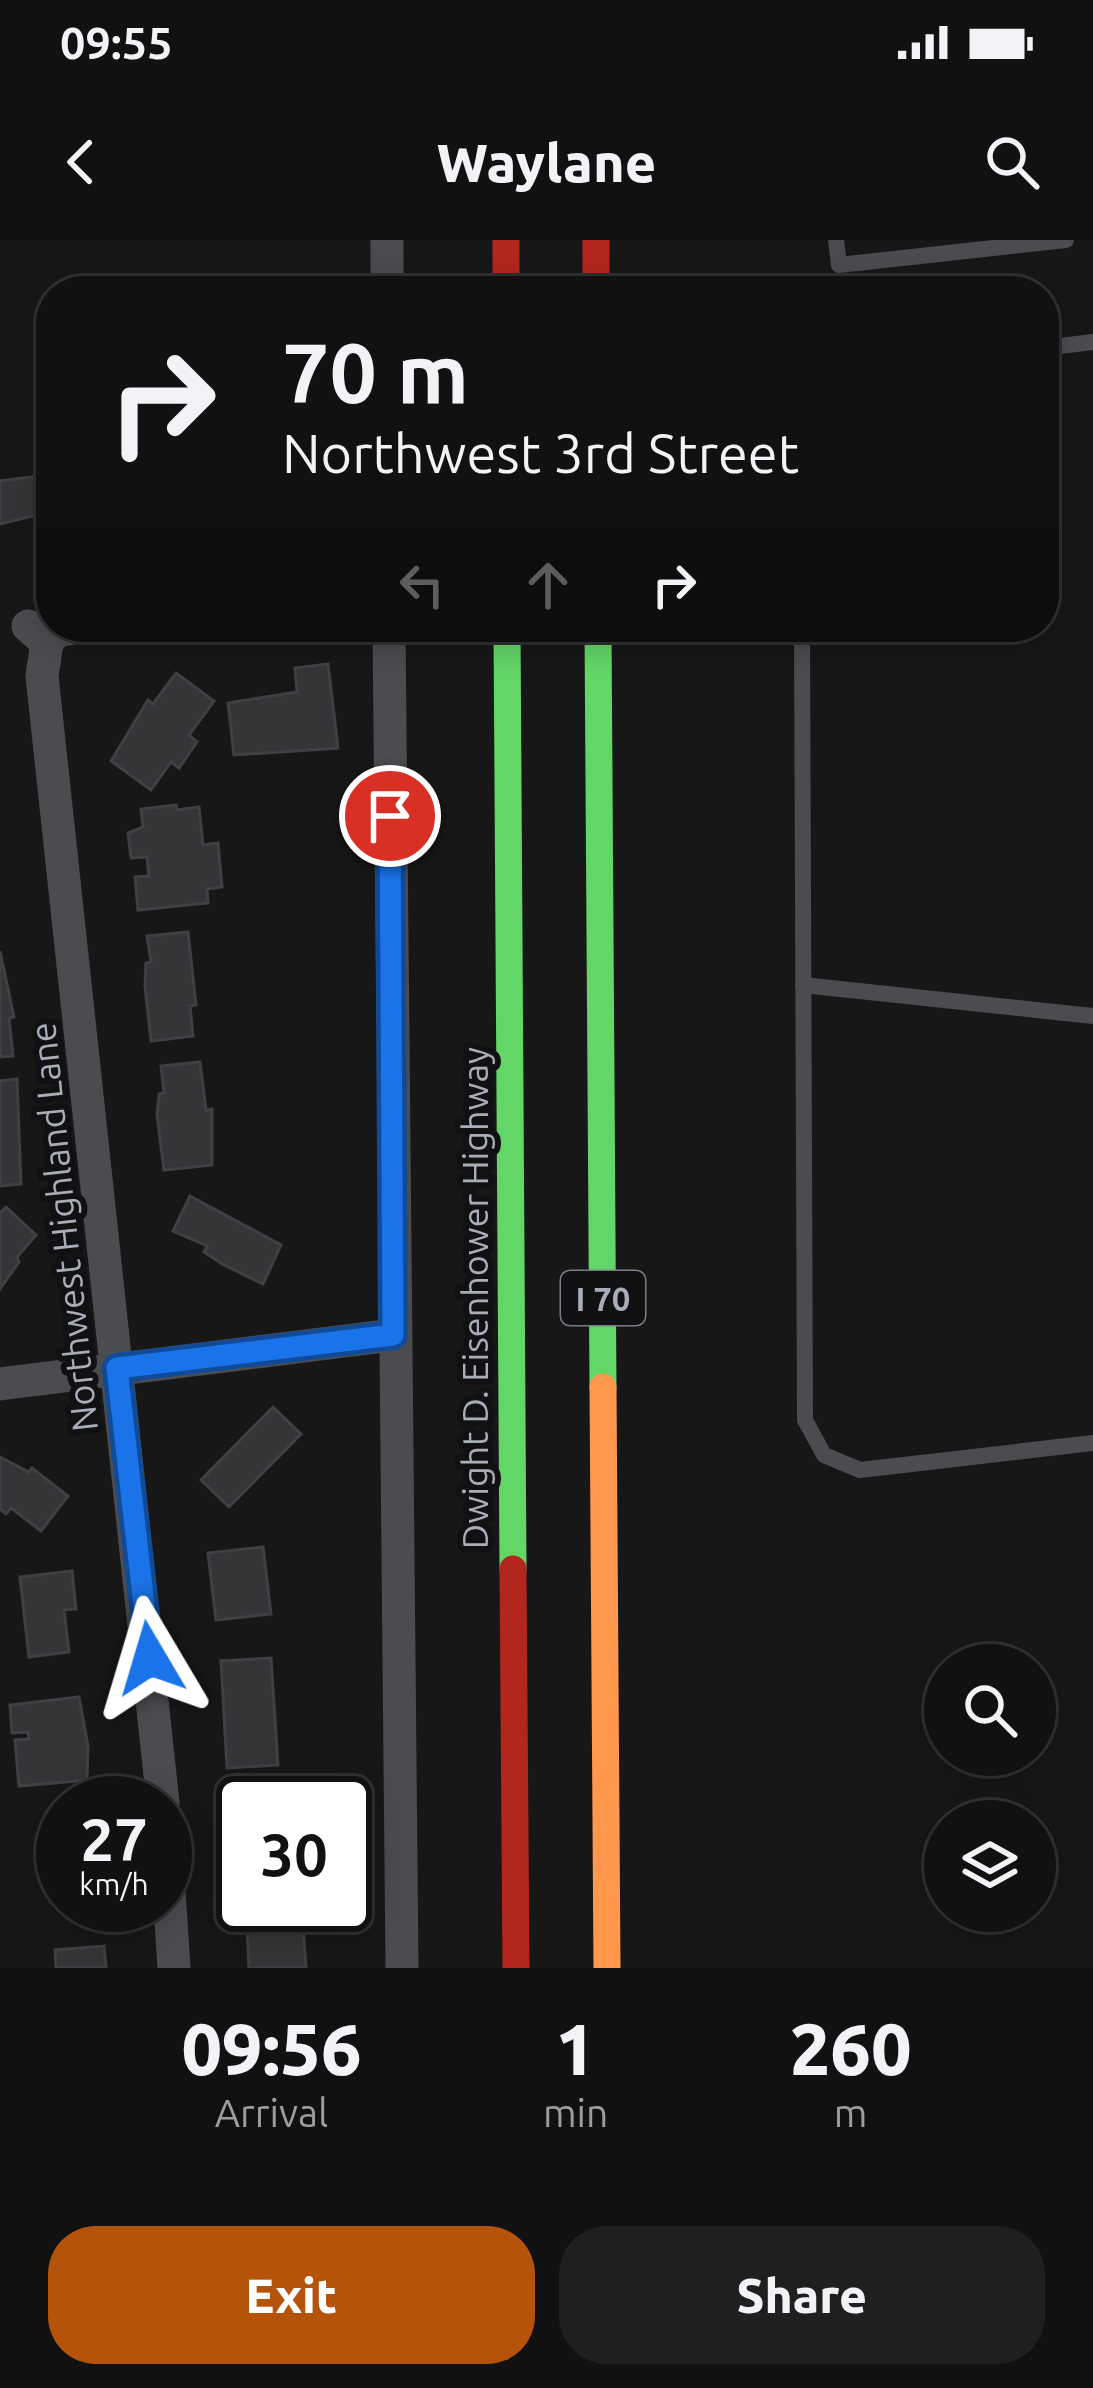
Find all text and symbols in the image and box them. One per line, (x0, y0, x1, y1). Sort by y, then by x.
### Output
text: 09:55 (60, 17, 173, 68)
icon: back (48, 129, 114, 195)
icon: search (979, 129, 1045, 195)
text: Waylane (437, 132, 656, 192)
icon: right (84, 324, 240, 480)
text: 70 m (282, 325, 469, 419)
text: Northwest 3rd Street (282, 423, 799, 483)
icon: left (389, 552, 455, 618)
icon: ahead (515, 552, 581, 618)
icon: right (641, 552, 707, 618)
pin (339, 765, 441, 867)
icon: arrive (357, 783, 423, 849)
street label: Northwest Highland Lane (21, 1020, 105, 1434)
street label: Dwight D. Eisenhower Highway (454, 1047, 495, 1549)
road number: I 70 (561, 1271, 645, 1325)
position arrow (87, 1595, 213, 1721)
map controls (924, 1644, 1056, 1932)
button: search (924, 1644, 1056, 1776)
speed limit sign: 30 (216, 1776, 372, 1932)
button: layers (924, 1800, 1056, 1932)
text: 27 (80, 1805, 148, 1872)
text: km/h (79, 1867, 149, 1901)
text: 09:56 (181, 2008, 362, 2089)
text: 1 (555, 2008, 596, 2089)
text: 260 (790, 2008, 912, 2089)
text: Arrival (215, 2091, 328, 2134)
text: min (543, 2091, 608, 2134)
text: m (834, 2091, 867, 2134)
button: Exit (48, 2226, 535, 2364)
button: Share (559, 2226, 1045, 2364)

